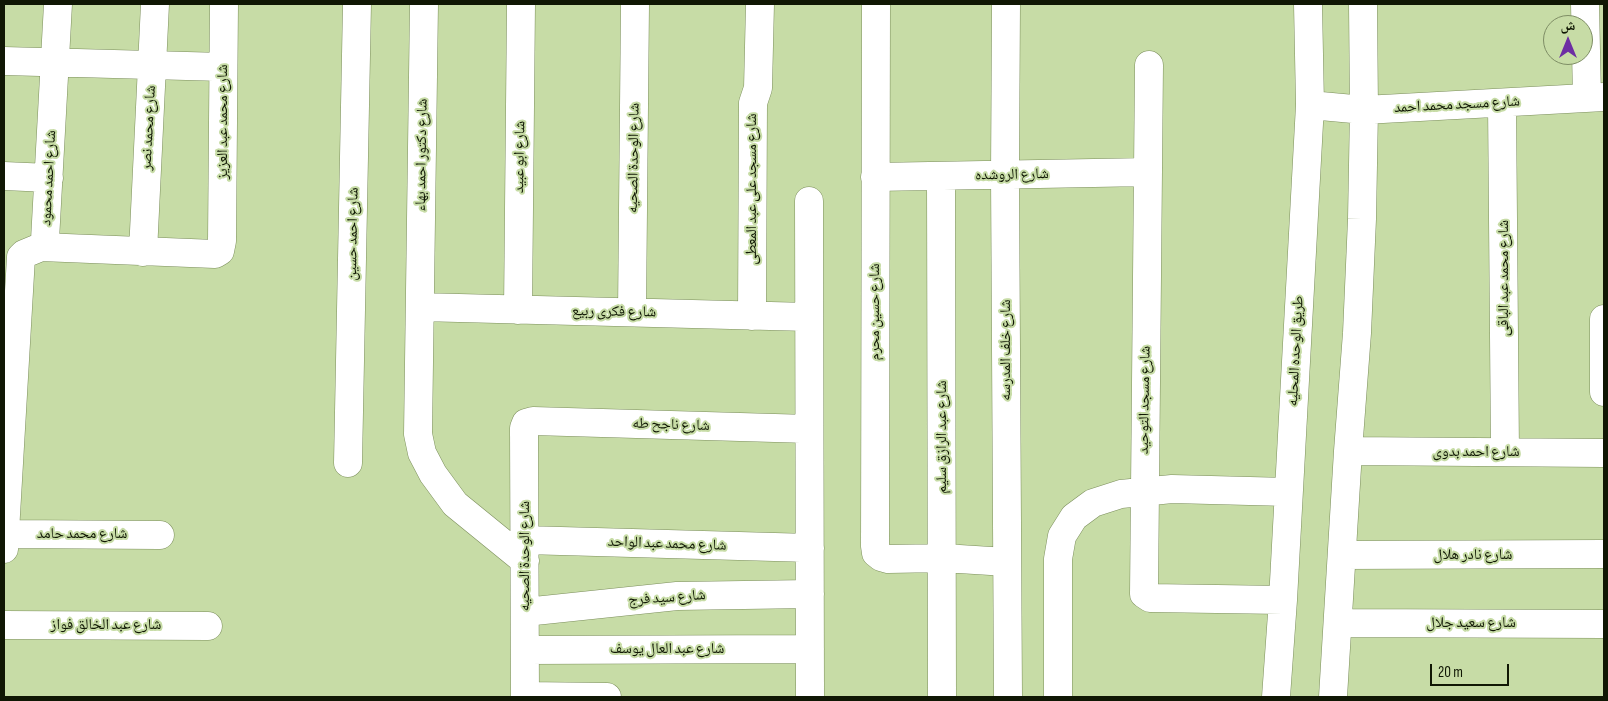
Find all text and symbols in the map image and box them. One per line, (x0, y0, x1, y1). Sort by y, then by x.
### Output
north arrow (1543, 15, 1593, 65)
text: ش (1561, 17, 1575, 34)
street label: شارع محمد عبد العزيز (214, 64, 232, 180)
street label: شارع محمد نصر (138, 85, 160, 171)
street label: شارع مسجد محمد احمد (1394, 93, 1520, 117)
street label: شارع دكتور احمد بهاء (412, 98, 432, 212)
street label: شارع الوحدة الصحيه (624, 103, 644, 213)
street label: شارع مسجد على عبد المعطى (743, 113, 761, 265)
street label: شارع ابو عبيد (510, 121, 530, 193)
street label: شارع احمد محمود (38, 130, 60, 226)
street label: شارع الروشده (975, 165, 1049, 185)
street label: شارع احمد حسين (343, 187, 363, 281)
street label: شارع محمد عبد الباقى (1495, 220, 1513, 336)
street label: شارع حسين محرم (866, 263, 884, 361)
street label: طريق الوحده المحليه (1284, 295, 1308, 407)
street label: شارع خلف المدرسه (997, 299, 1015, 401)
street label: شارع فكرى ربيع (572, 302, 656, 322)
street label: شارع مسجد التوحيد (1135, 346, 1155, 454)
street label: شارع عبد الرازق سليم (933, 380, 951, 494)
street label: شارع ناجح طه (632, 415, 710, 435)
street label: شارع احمد بدوى (1432, 443, 1520, 461)
street label: شارع الوحدة الصحيه (516, 501, 534, 611)
street label: شارع محمد حامد (37, 525, 127, 543)
street label: شارع محمد عبد الواحد (607, 533, 727, 555)
street label: شارع نادر هلال (1434, 546, 1512, 564)
street label: شارع سيد فرج (628, 586, 706, 610)
street label: شارع سعيد جلال (1426, 614, 1516, 632)
street label: شارع عبد الخالق فواز (51, 616, 161, 634)
street label: شارع عبد العال يوسف (610, 640, 724, 658)
scale bar (1433, 654, 1512, 686)
text: 20 m (1438, 663, 1463, 682)

